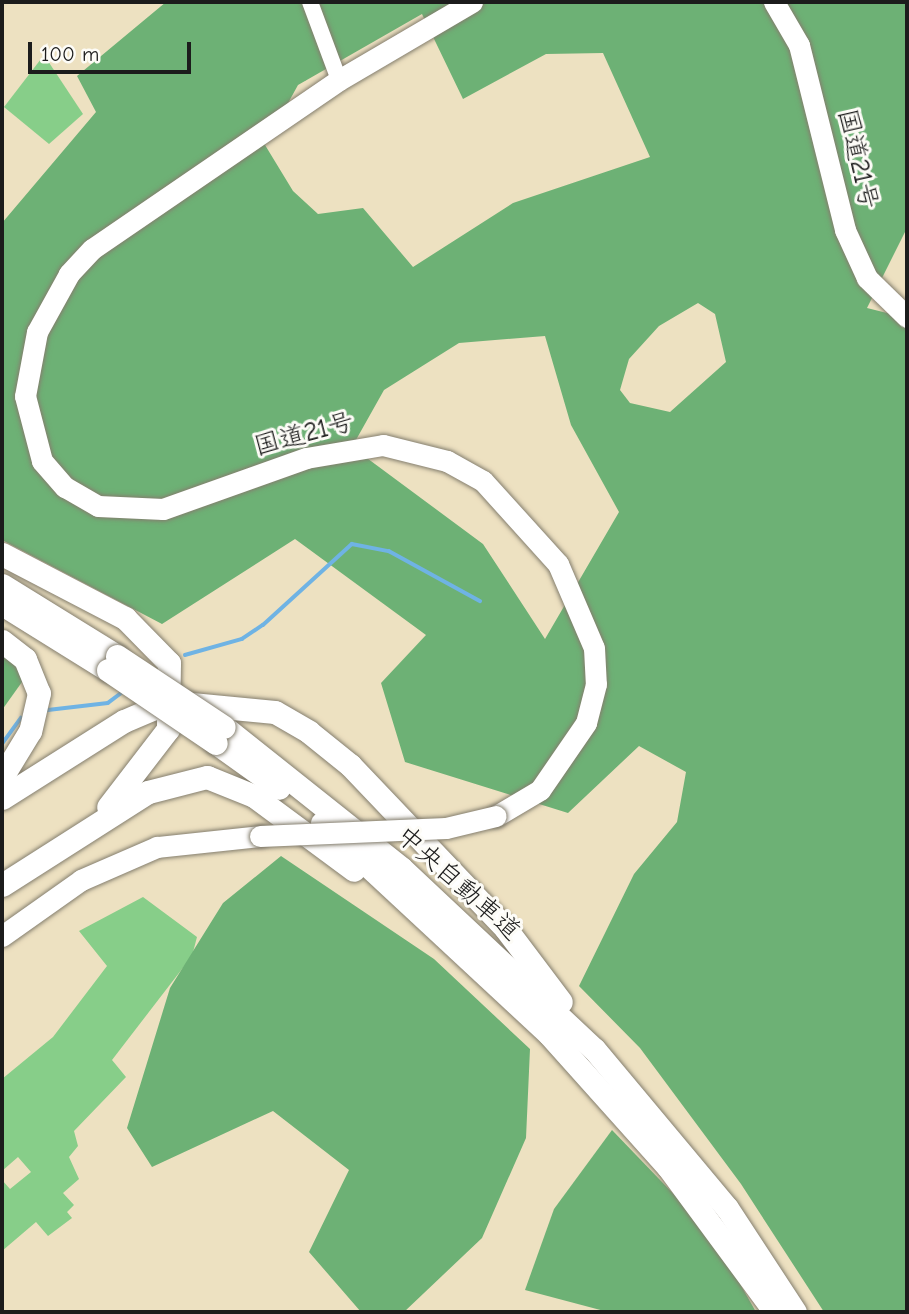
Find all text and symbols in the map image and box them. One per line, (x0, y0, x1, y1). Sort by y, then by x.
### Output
scale bar (32, 28, 194, 72)
text: 100 m (41, 42, 99, 66)
street label: 国道21号 (830, 106, 884, 212)
street label: 国道21号 (251, 407, 357, 463)
street label: 中央自動車道 (390, 820, 526, 948)

